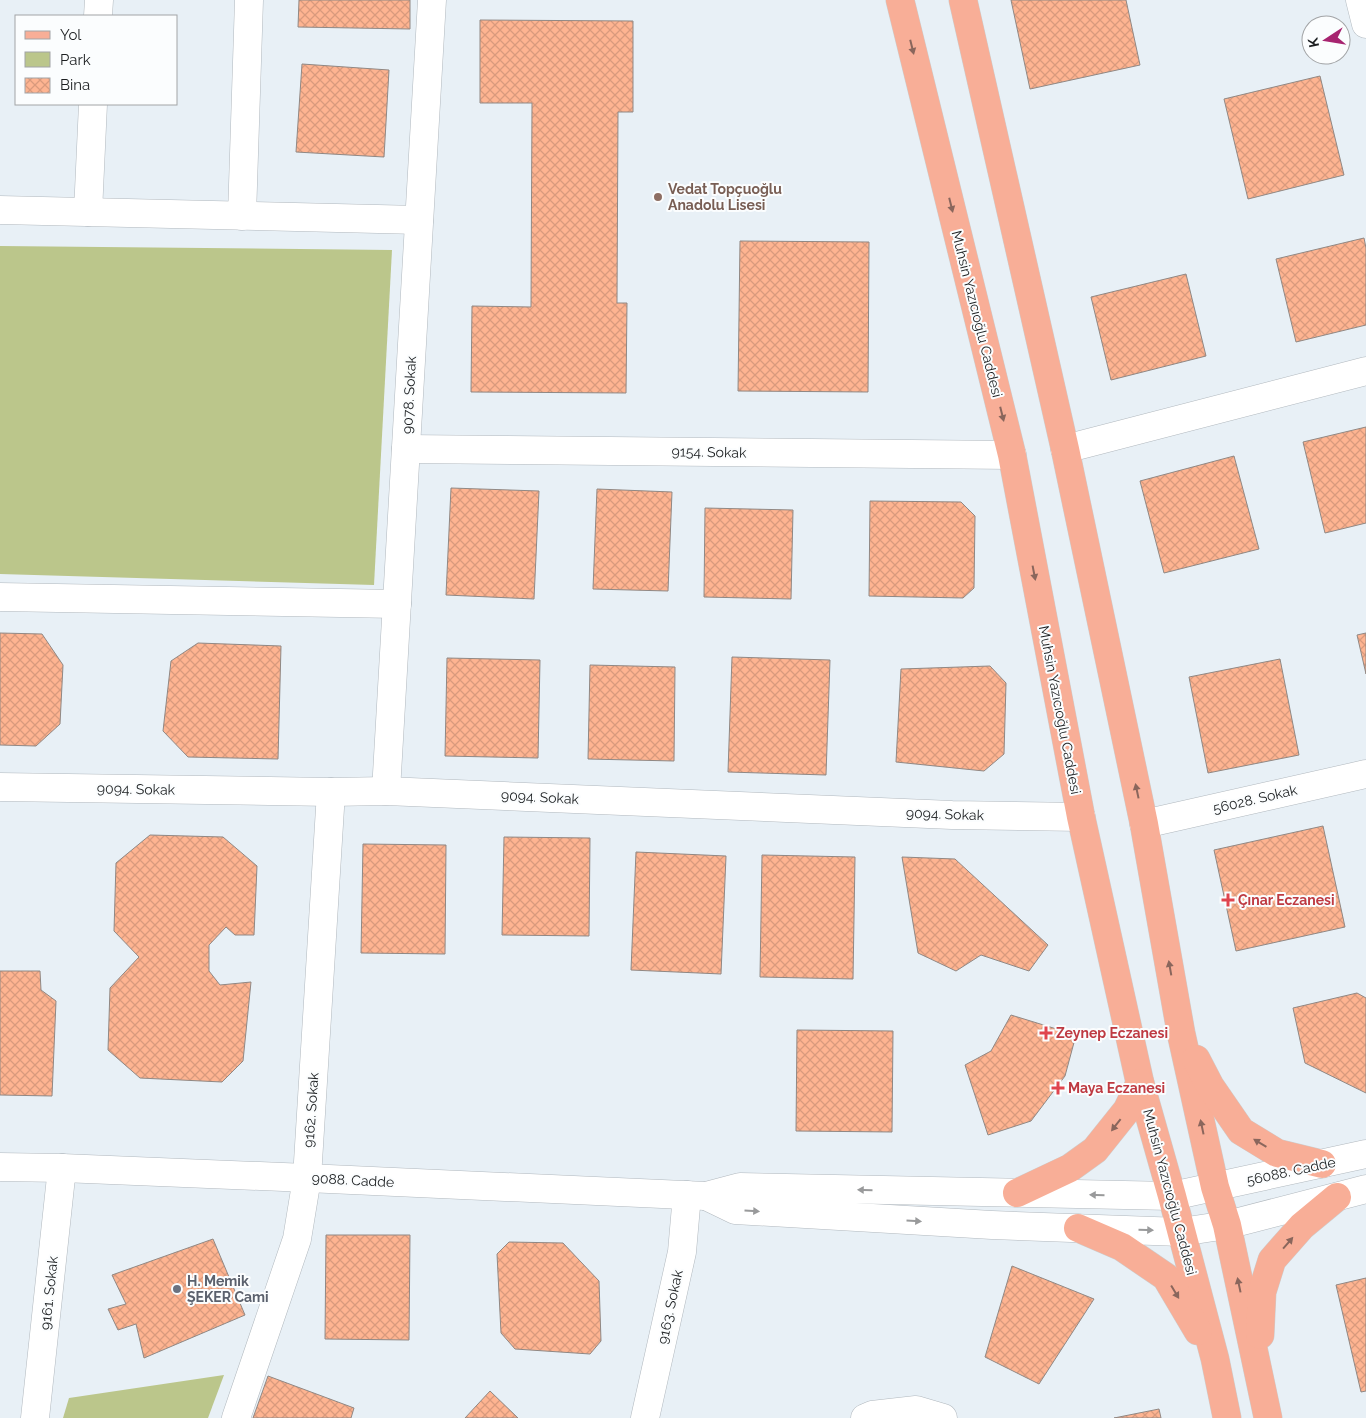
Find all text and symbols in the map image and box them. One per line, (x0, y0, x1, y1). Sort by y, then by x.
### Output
legend (15, 15, 178, 105)
north arrow (1301, 15, 1351, 65)
text: Yol (60, 26, 82, 44)
text: K (1304, 36, 1322, 49)
one-way arrow (908, 40, 916, 55)
text: Park (60, 51, 91, 69)
text: Bina (60, 76, 90, 94)
place label: Vedat Topçuoğlu Anadolu Lisesi (668, 181, 782, 213)
marker: Vedat Topçuoğlu Anadolu Lisesi (652, 191, 664, 203)
one-way arrow (947, 198, 955, 213)
street label: Muhsin Yazıcıoğlu Caddesi (949, 229, 1005, 399)
street label: 9078. Sokak (399, 355, 419, 434)
one-way arrow (998, 407, 1006, 422)
street label: 9154. Sokak (671, 443, 747, 461)
one-way arrow (1031, 566, 1039, 582)
street label: Muhsin Yazıcıoğlu Caddesi (1036, 624, 1084, 796)
street label: 9094. Sokak (97, 780, 176, 798)
street label: 56028. Sokak (1211, 781, 1299, 816)
one-way arrow (1133, 783, 1141, 798)
street label: 9094. Sokak (501, 787, 580, 807)
street label: 9094. Sokak (906, 805, 985, 823)
place label: Çınar Eczanesi (1238, 892, 1335, 908)
marker: Çınar Eczanesi (1222, 894, 1234, 906)
one-way arrow (1165, 959, 1173, 975)
place label: Zeynep Eczanesi (1056, 1025, 1168, 1041)
marker: Zeynep Eczanesi (1040, 1027, 1052, 1039)
street label: 9162. Sokak (300, 1071, 322, 1148)
place label: Maya Eczanesi (1068, 1080, 1165, 1096)
marker: Maya Eczanesi (1052, 1082, 1064, 1094)
street label: Muhsin Yazıcıoğlu Caddesi (1140, 1107, 1200, 1277)
one-way arrow (1110, 1118, 1121, 1131)
one-way arrow (1198, 1119, 1206, 1134)
one-way arrow (1253, 1138, 1266, 1147)
street label: 56088. Cadde (1245, 1154, 1337, 1188)
street label: 9088. Cadde (311, 1170, 395, 1190)
one-way arrow (857, 1186, 873, 1194)
one-way arrow (1089, 1191, 1105, 1199)
one-way arrow (744, 1207, 760, 1215)
one-way arrow (906, 1217, 922, 1225)
one-way arrow (1139, 1227, 1155, 1235)
one-way arrow (1282, 1236, 1293, 1249)
street label: 9161. Sokak (37, 1255, 61, 1331)
street label: 9163. Sokak (654, 1268, 686, 1346)
place label: H. Memik ŞEKER Cami (187, 1273, 269, 1305)
one-way arrow (1235, 1277, 1243, 1292)
marker: H. Memik ŞEKER Cami (171, 1283, 183, 1295)
one-way arrow (1171, 1286, 1180, 1299)

